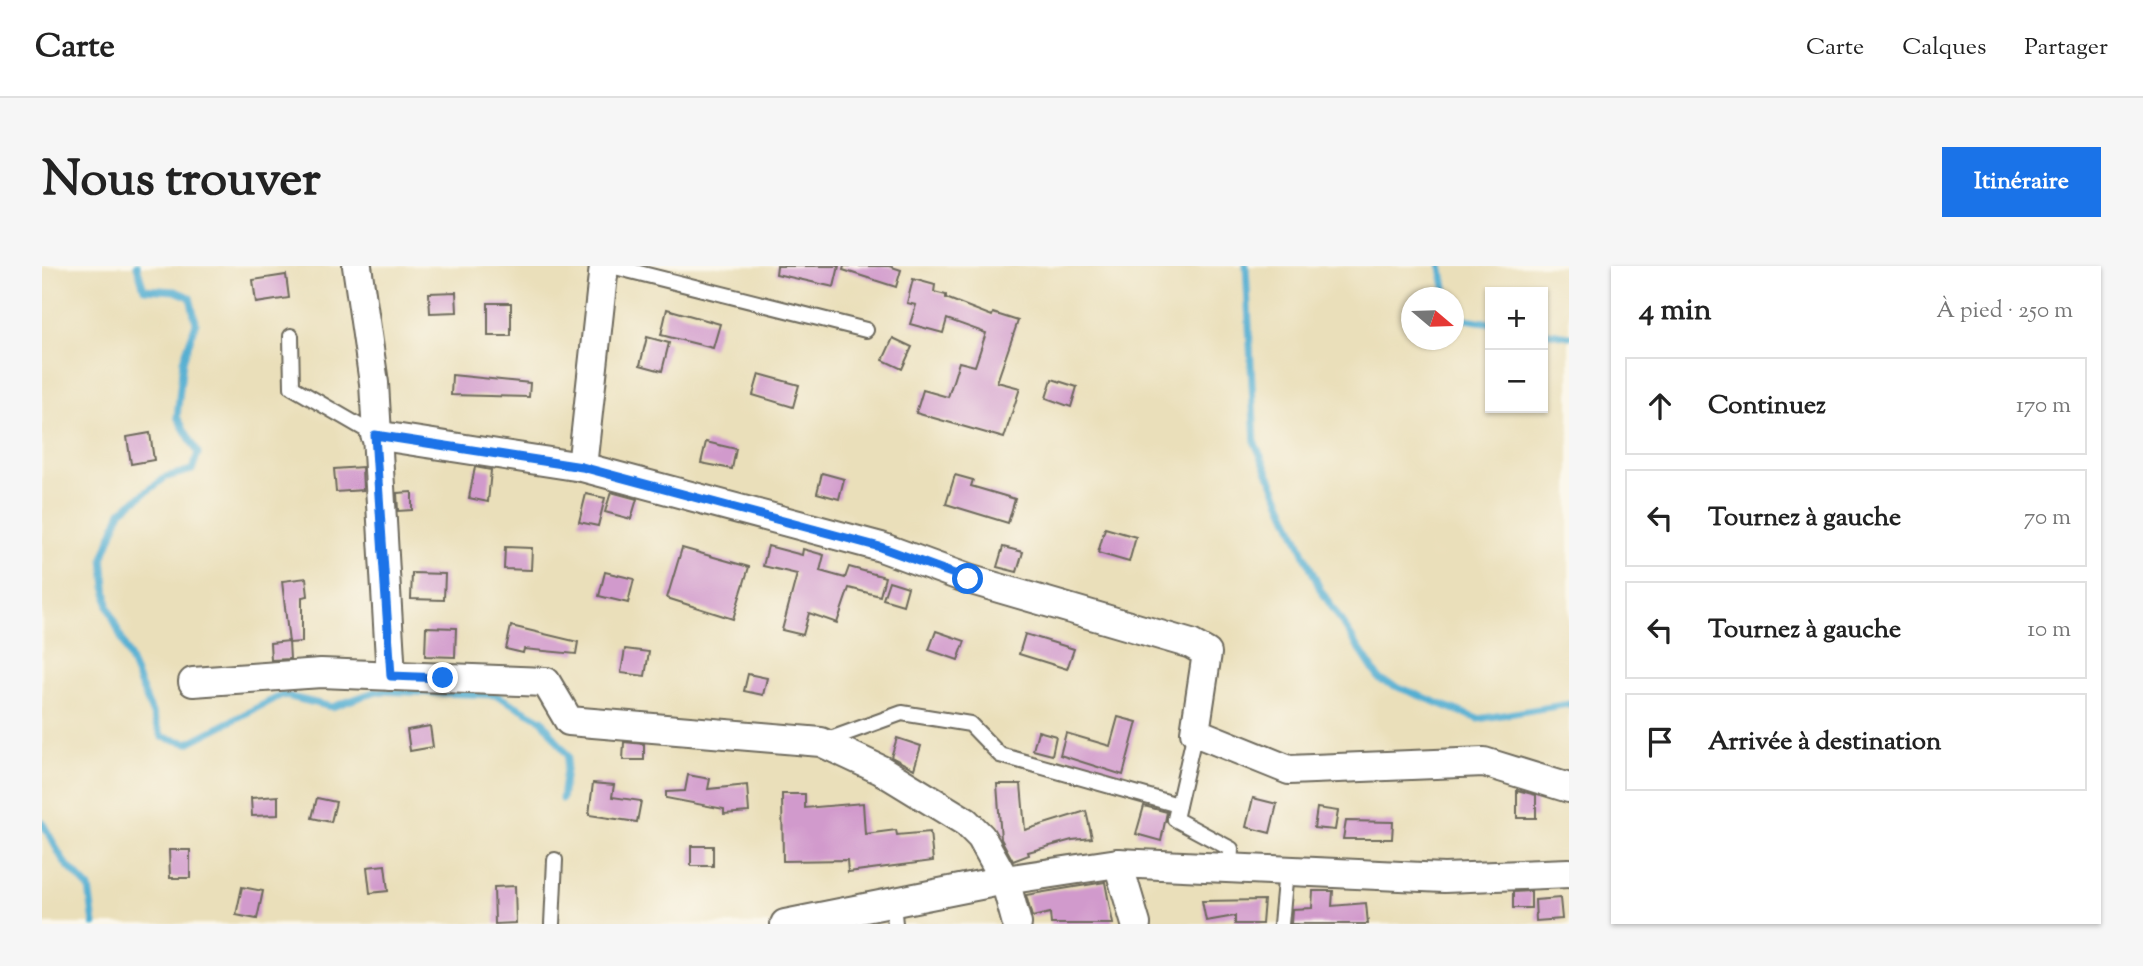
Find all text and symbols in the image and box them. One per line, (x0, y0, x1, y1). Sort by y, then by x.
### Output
text: Carte (35, 24, 115, 72)
text: Carte (1806, 31, 1864, 65)
text: Calques (1902, 31, 1986, 65)
text: Partager (2024, 31, 2108, 65)
text: Nous trouver (42, 147, 321, 217)
button: Itinéraire (1942, 147, 2101, 217)
north arrow (1401, 287, 1464, 350)
map controls (1485, 287, 1548, 413)
button: + (1485, 287, 1548, 350)
text: 4 min (1639, 290, 1712, 333)
text: À pied · 250 m (1936, 295, 2073, 328)
button: − (1485, 350, 1548, 413)
icon: ahead (1641, 387, 1679, 425)
text: Continuez (1708, 388, 1826, 425)
text: 170 m (2016, 390, 2071, 423)
icon: left (1641, 499, 1679, 537)
text: Tournez à gauche (1708, 500, 1901, 537)
text: 70 m (2024, 502, 2071, 535)
route start (952, 563, 983, 594)
icon: left (1641, 611, 1679, 649)
text: Tournez à gauche (1708, 612, 1901, 649)
text: 10 m (2027, 614, 2071, 647)
route end (427, 662, 458, 693)
icon: arrive (1641, 723, 1679, 761)
text: Arrivée à destination (1708, 724, 1941, 761)

